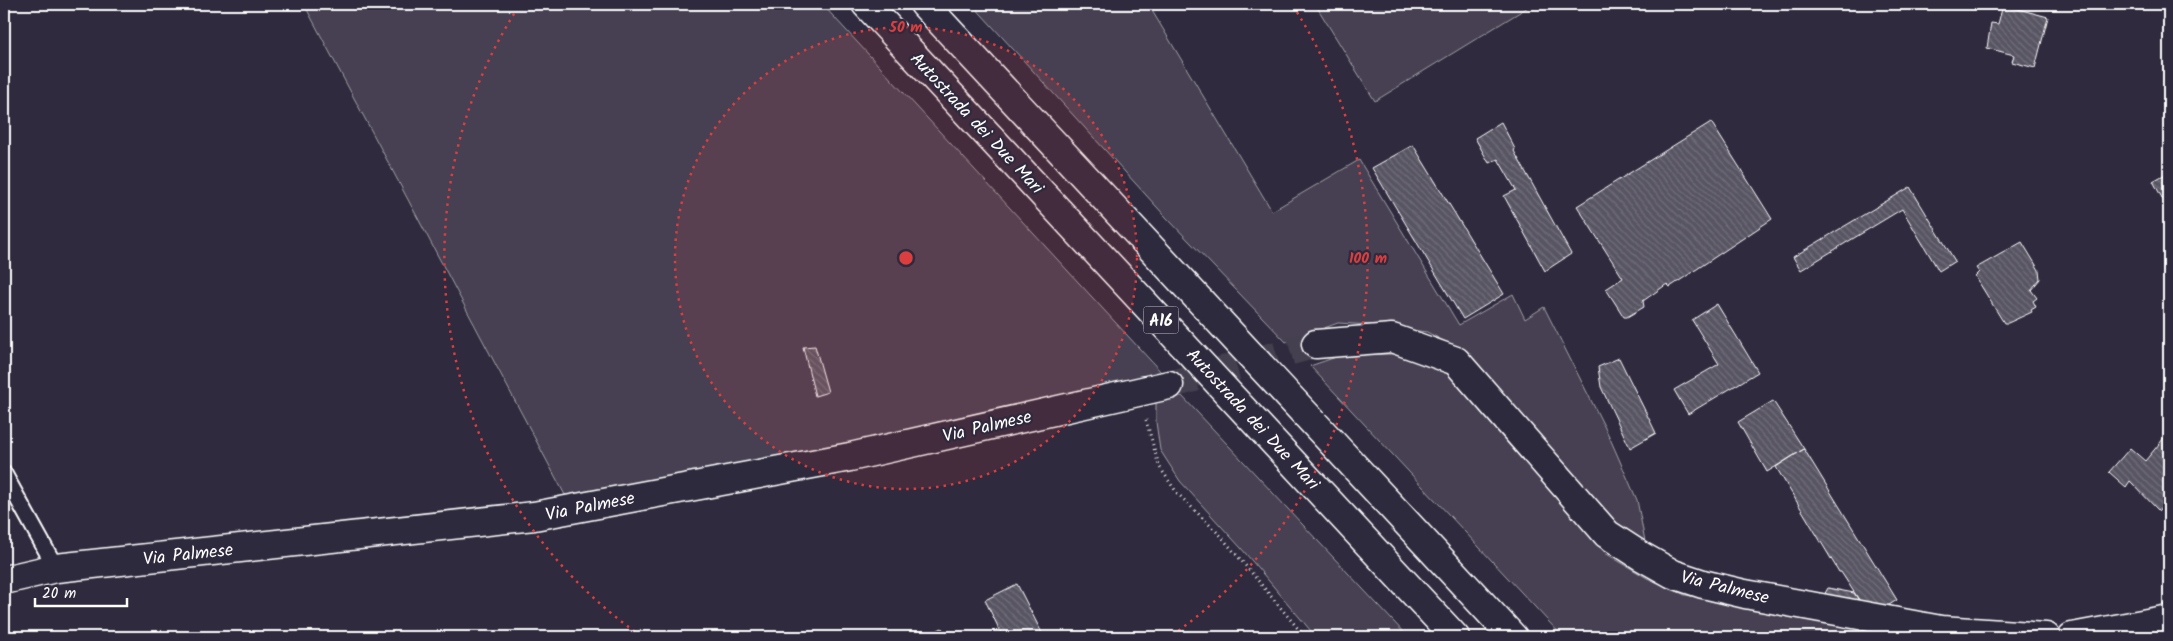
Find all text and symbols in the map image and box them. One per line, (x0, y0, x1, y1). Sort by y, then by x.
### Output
text: 50 m (888, 16, 923, 40)
street label: Autostrada dei Due Mari (902, 46, 1050, 202)
text: 100 m (1349, 247, 1387, 271)
centre of rings (897, 249, 915, 267)
road number: A16 (1144, 306, 1178, 334)
street label: Autostrada dei Due Mari (1178, 342, 1326, 498)
street label: Via Palmese (940, 403, 1035, 452)
street label: Via Palmese (543, 485, 637, 530)
street label: Via Palmese (142, 536, 235, 575)
street label: Via Palmese (1677, 563, 1772, 613)
scale bar (35, 576, 128, 608)
text: 20 m (42, 582, 76, 606)

